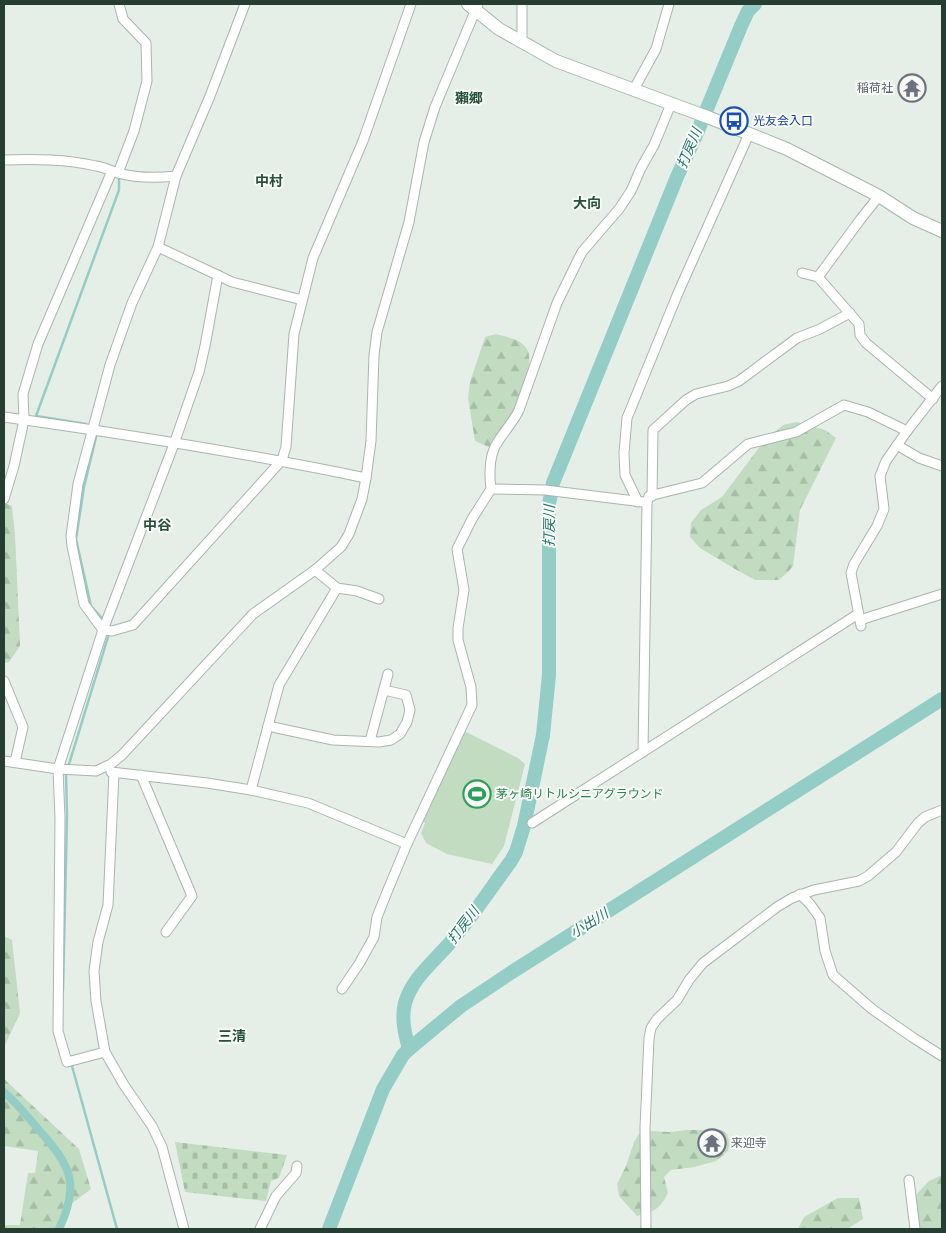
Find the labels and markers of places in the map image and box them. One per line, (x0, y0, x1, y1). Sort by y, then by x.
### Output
temple icon: 稲荷社 (897, 73, 927, 103)
place label: 稲荷社 (857, 80, 893, 95)
bus stop icon: 光友会入口 (719, 106, 749, 136)
place label: 光友会入口 (753, 113, 813, 128)
sports icon: 茅ヶ崎リトルシニアグラウンド (462, 779, 492, 809)
place label: 茅ヶ崎リトルシニアグラウンド (496, 786, 663, 801)
temple icon: 来迎寺 (697, 1128, 727, 1158)
place label: 来迎寺 (731, 1135, 767, 1150)

